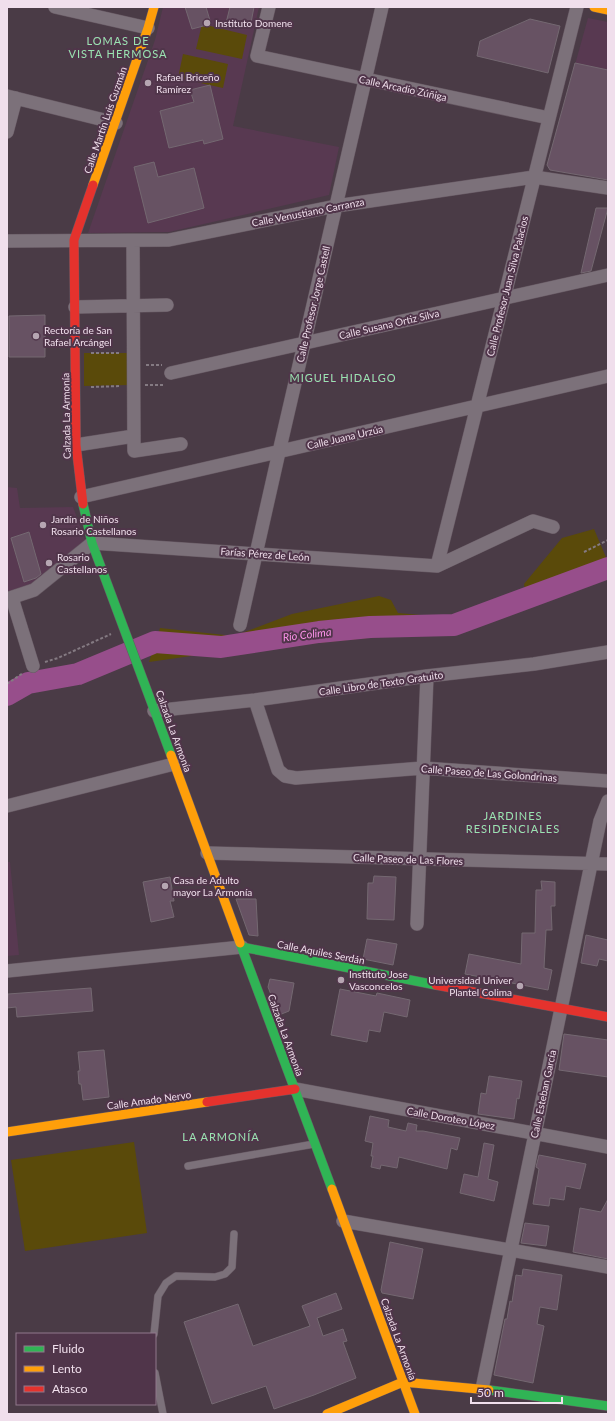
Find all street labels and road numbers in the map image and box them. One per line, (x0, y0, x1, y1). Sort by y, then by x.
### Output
street label: Calle Martín Luis Guzmán (81, 65, 129, 175)
street label: Calle Arcadio Zúñiga (358, 73, 448, 103)
street label: Calle Venustiano Carranza (251, 195, 365, 229)
street label: Calle Profesor Juan Silva Palacios (484, 215, 530, 357)
street label: Calle Profesor Jorge Castell (294, 245, 332, 363)
street label: Calle Susana Ortiz Silva (338, 307, 440, 341)
street label: Calzada La Armonía (59, 373, 73, 459)
street label: Calle Juana Urzúa (306, 422, 384, 452)
street label: Farías Pérez de León (220, 545, 310, 563)
street label: Calle Libro de Texto Gratuito (318, 668, 444, 698)
street label: Calzada La Armonía (154, 688, 194, 774)
street label: Calle Paseo de Las Golondrinas (421, 762, 557, 784)
street label: Calle Paseo de Las Flores (353, 851, 463, 867)
street label: Calle Aquiles Serdán (276, 938, 366, 966)
street label: Calzada La Armonía (266, 992, 306, 1078)
street label: Calle Esteban García (528, 1049, 558, 1139)
street label: Calle Amado Nervo (106, 1088, 192, 1112)
street label: Calle Doroteo López (406, 1104, 497, 1132)
street label: Calzada La Armonía (379, 1296, 419, 1382)

